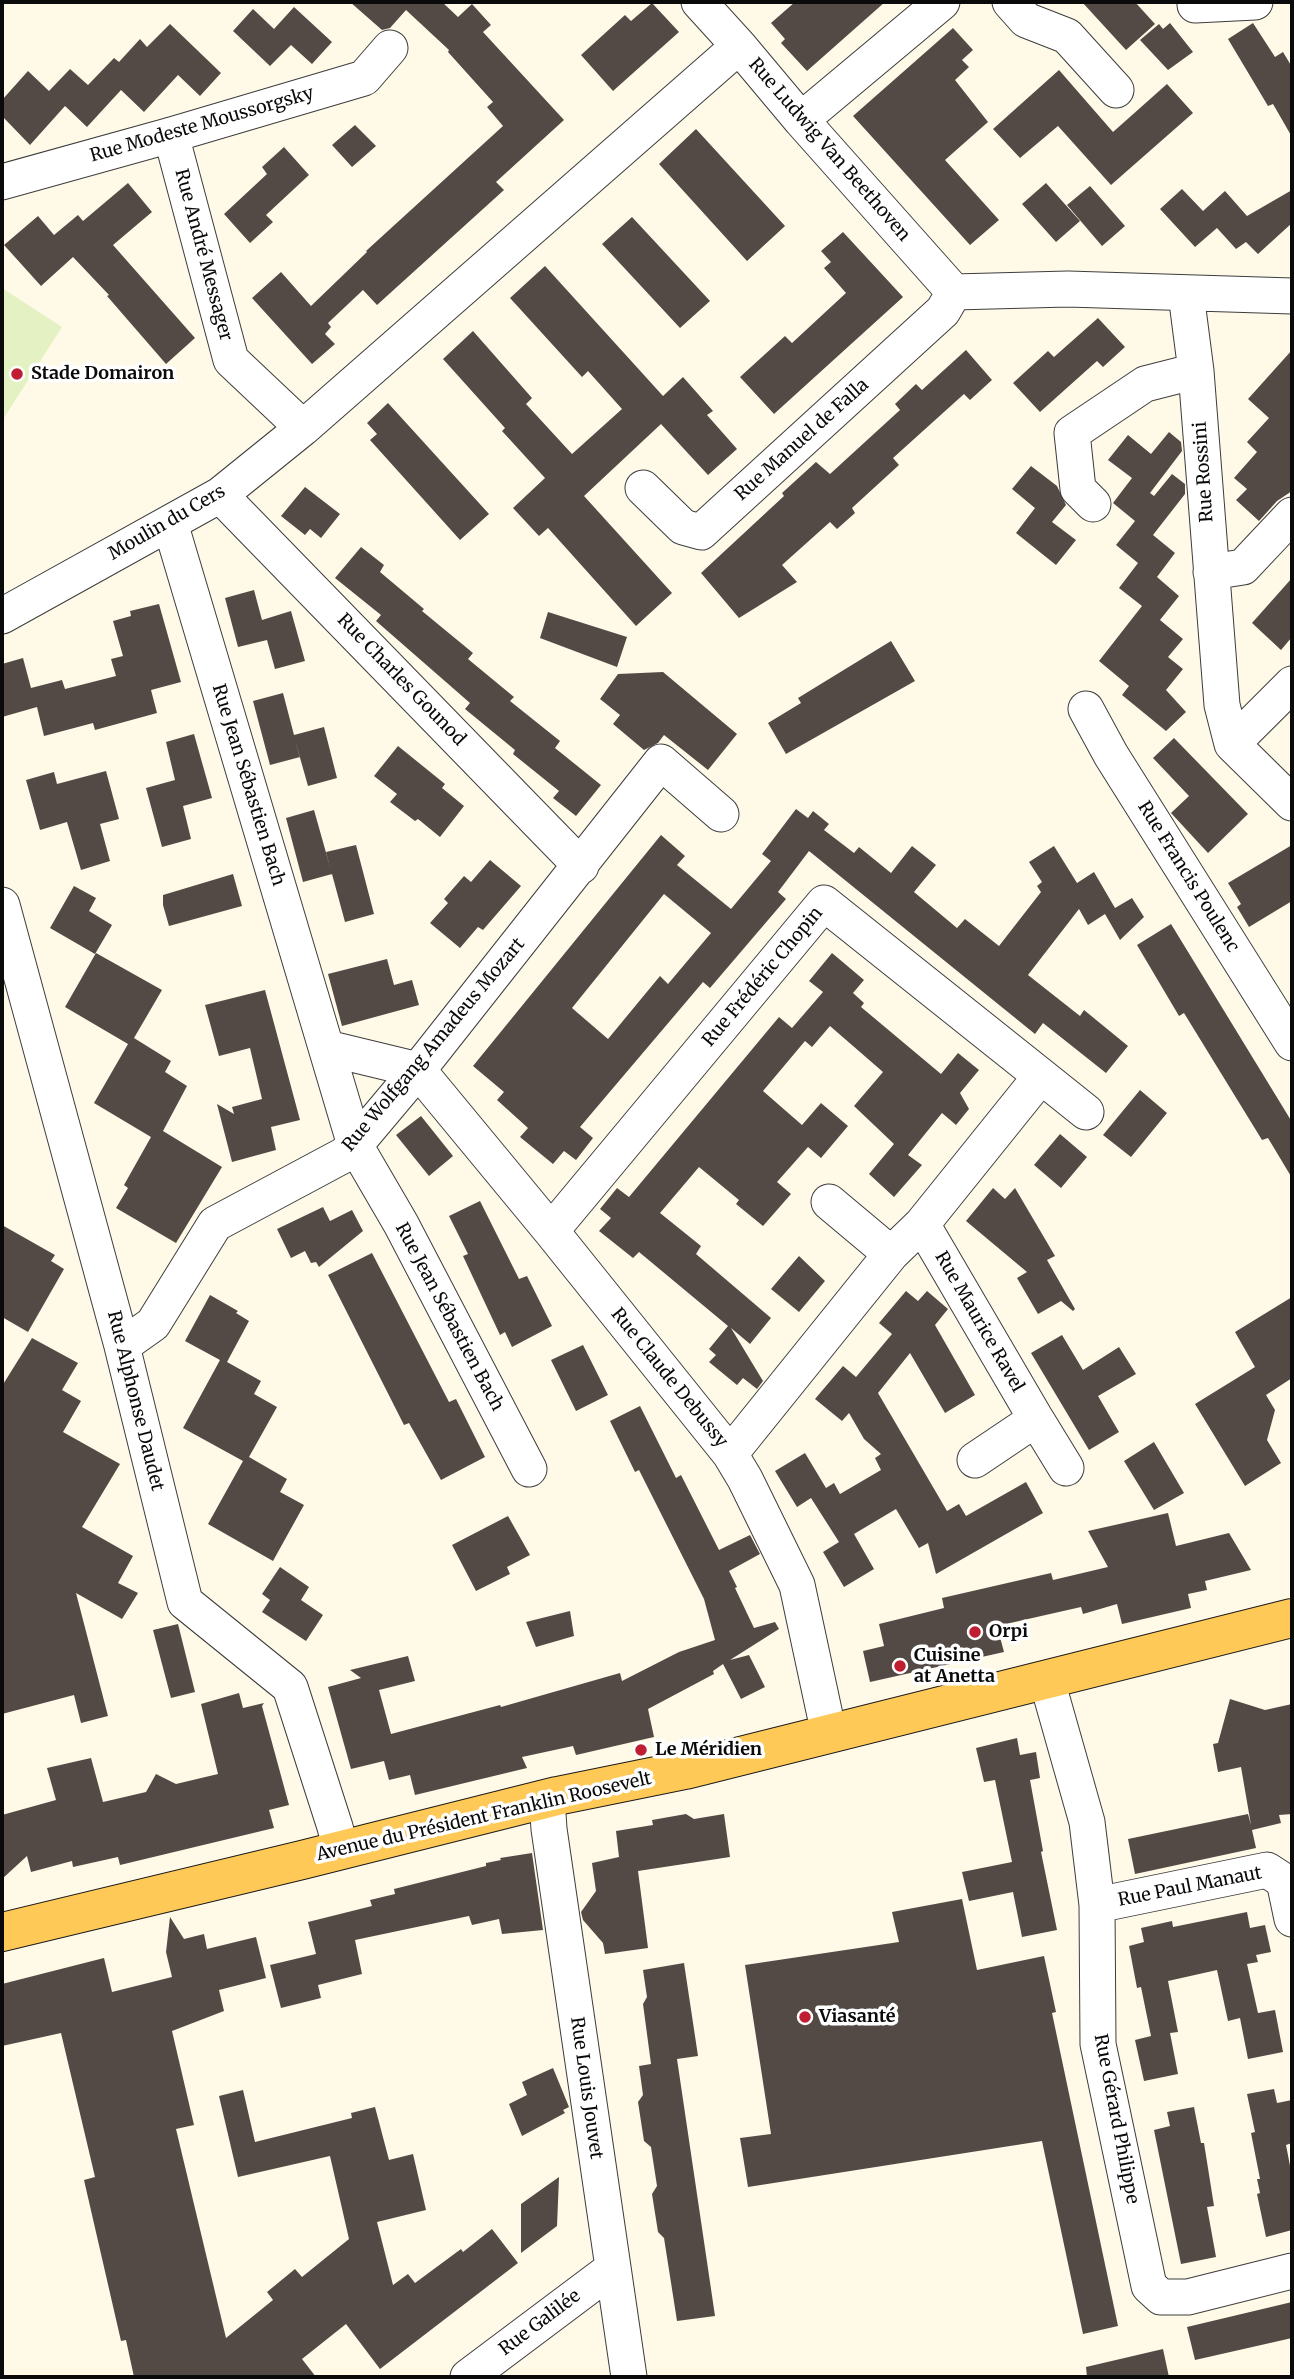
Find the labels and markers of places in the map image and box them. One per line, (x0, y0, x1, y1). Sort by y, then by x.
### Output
place label: Stade Domairon (31, 363, 174, 385)
marker: Stade Domairon (9, 366, 25, 382)
place label: Orpi (989, 1621, 1028, 1643)
marker: Orpi (967, 1624, 983, 1640)
place label: Cuisine at Anetta (914, 1645, 995, 1688)
marker: Cuisine at Anetta (892, 1658, 908, 1674)
place label: Le Méridien (655, 1739, 762, 1761)
marker: Le Méridien (633, 1742, 649, 1758)
place label: Viasanté (819, 2006, 896, 2028)
marker: Viasanté (797, 2009, 813, 2025)

